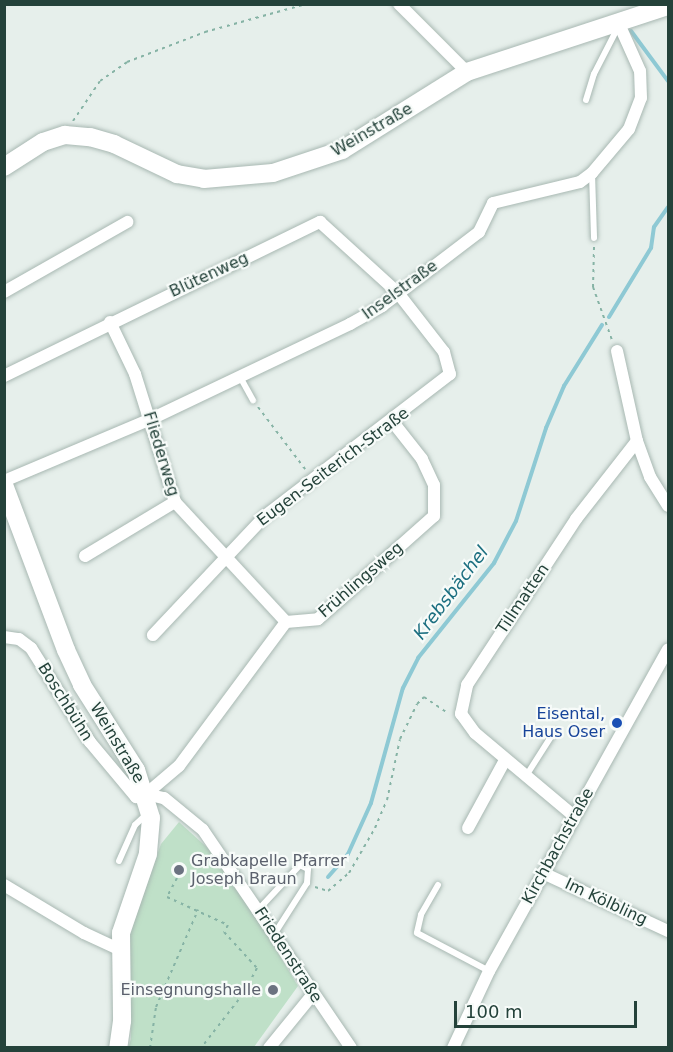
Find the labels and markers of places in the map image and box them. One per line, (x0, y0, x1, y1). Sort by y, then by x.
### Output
place label: Eisental, Haus Oser (522, 704, 605, 742)
marker: Eisental, Haus Oser (610, 716, 624, 730)
place label: Grabkapelle Pfarrer Joseph Braun (191, 851, 347, 889)
marker: Grabkapelle Pfarrer Joseph Braun (172, 863, 186, 877)
place label: Einsegnungshalle (120, 980, 261, 1000)
marker: Einsegnungshalle (266, 983, 280, 997)

